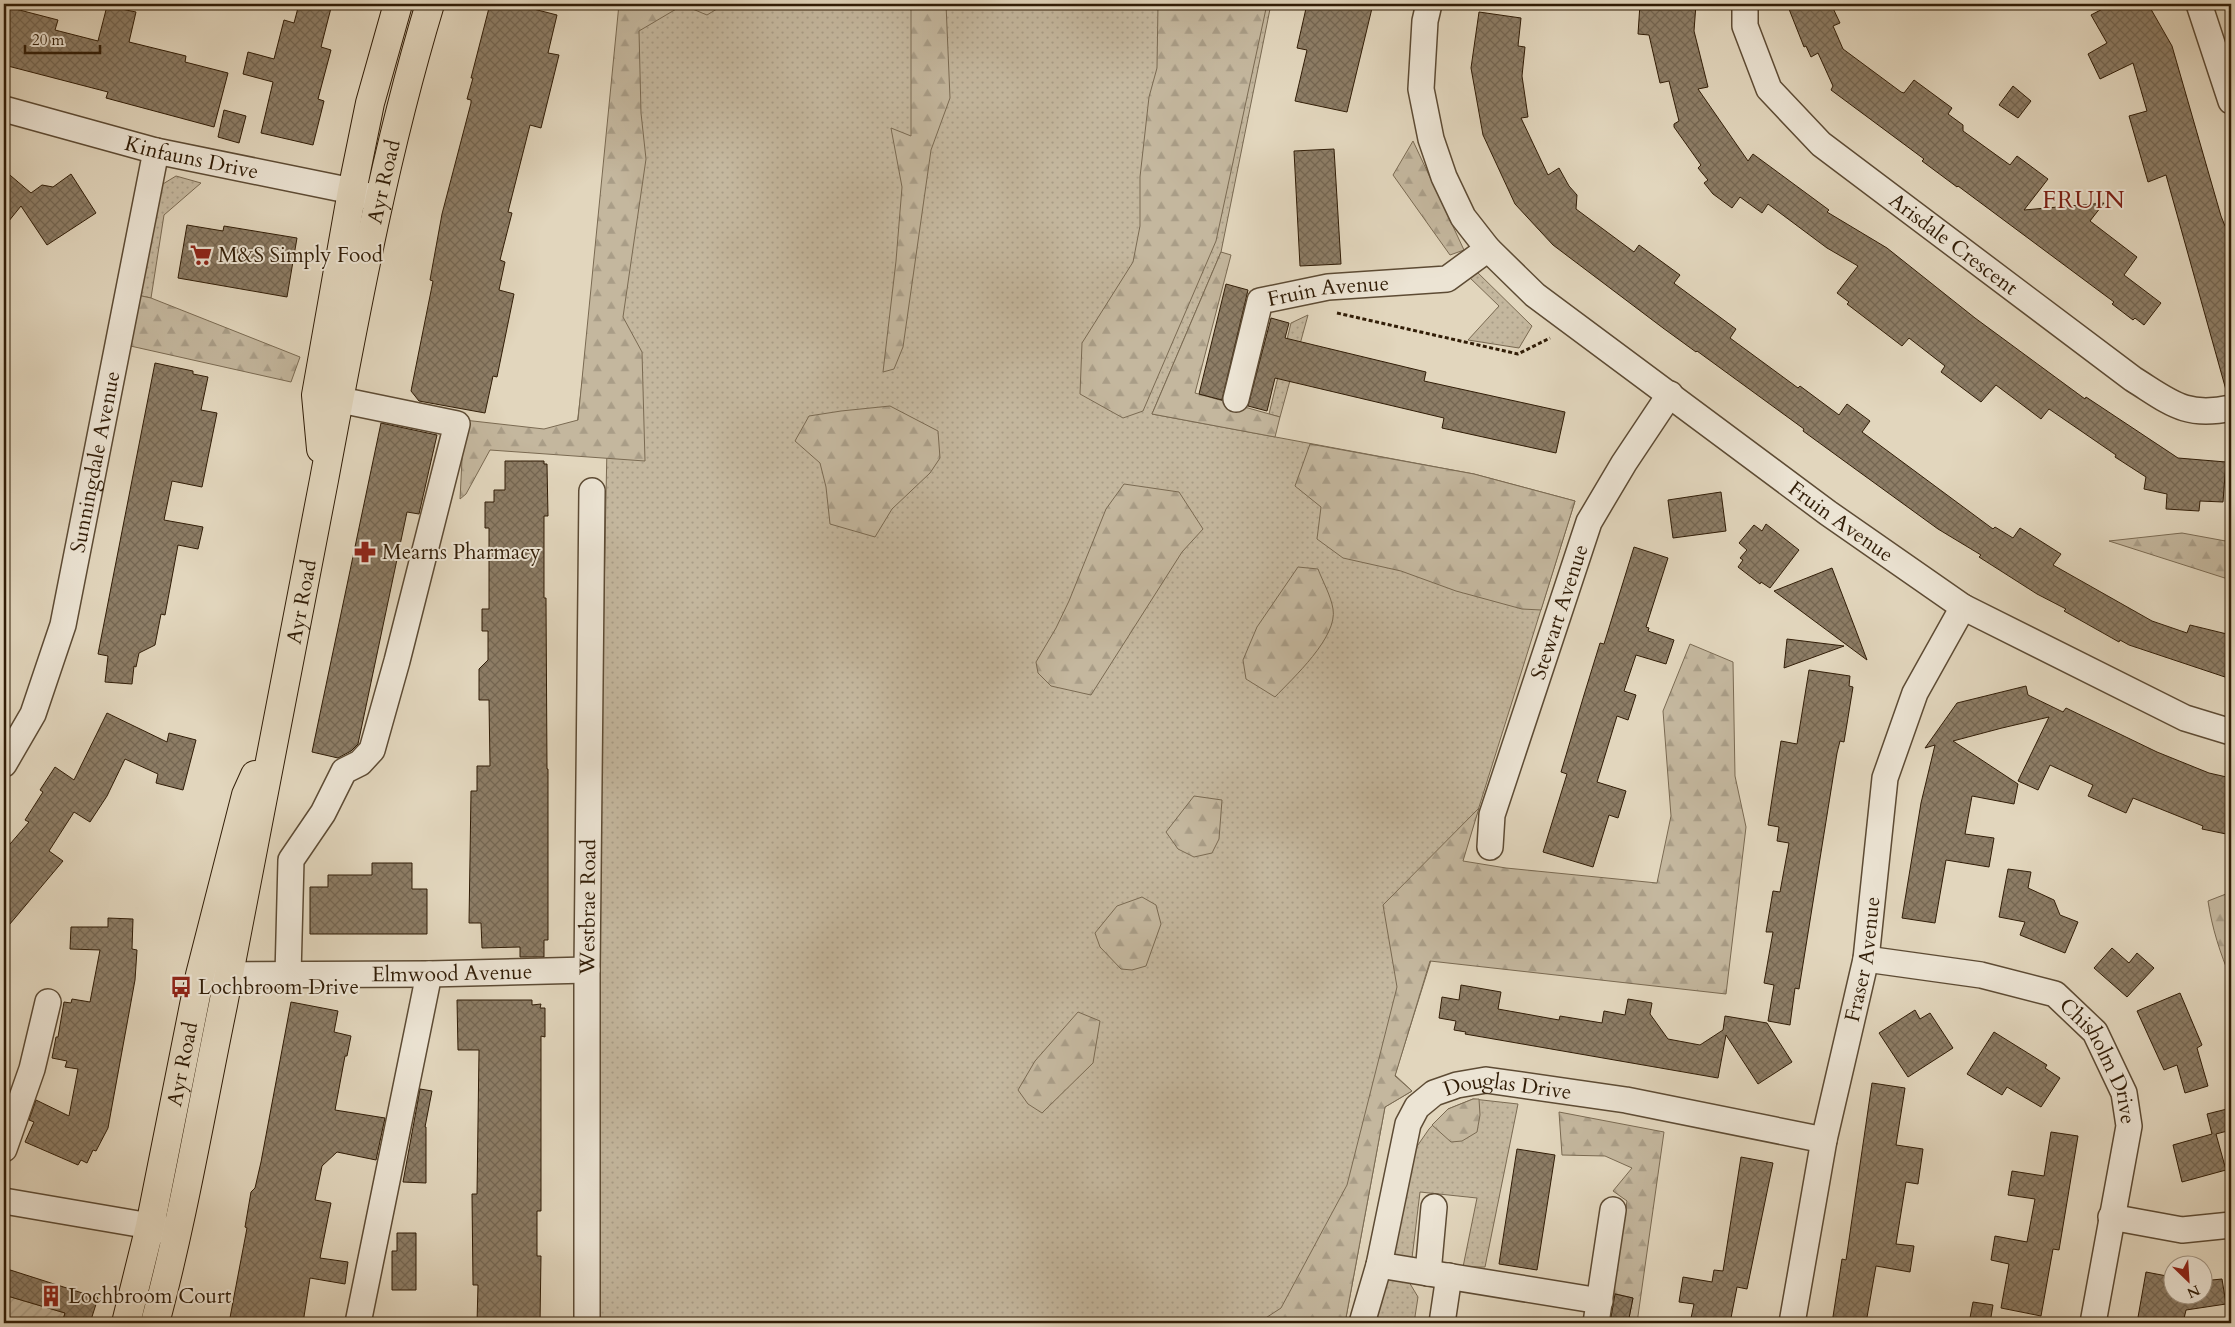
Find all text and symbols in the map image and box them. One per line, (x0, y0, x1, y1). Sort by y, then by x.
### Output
scale bar (25, 22, 100, 54)
text: 20 m (32, 30, 64, 50)
street label: Kinfauns Drive (122, 129, 261, 186)
street label: Ayr Road (360, 137, 407, 227)
district label: FRUIN (2042, 184, 2126, 217)
street label: Arisdale Crescent (1883, 186, 2024, 302)
place label: M&S Simply Food (218, 241, 383, 270)
supermarket icon: M&S Simply Food (188, 242, 214, 268)
street label: Fruin Avenue (1265, 268, 1390, 314)
street label: Sunningdale Avenue (63, 369, 127, 555)
street label: Fruin Avenue (1782, 474, 1899, 569)
place label: Mearns Pharmacy (382, 538, 541, 567)
pharmacy icon: Mearns Pharmacy (352, 539, 378, 565)
street label: Stewart Avenue (1523, 541, 1595, 683)
street label: Ayr Road (279, 557, 324, 646)
street label: Westbrae Road (572, 839, 603, 976)
street label: Fraser Avenue (1837, 895, 1887, 1025)
street label: Elmwood Avenue (372, 957, 533, 989)
place label: Lochbroom Drive (198, 973, 359, 1002)
bus stop icon: Lochbroom Drive (168, 974, 194, 1000)
street label: Chisholm Drive (2053, 991, 2143, 1126)
street label: Ayr Road (160, 1019, 205, 1109)
street label: Douglas Drive (1439, 1065, 1574, 1107)
north arrow (2162, 1254, 2212, 1304)
text: N (2184, 1280, 2203, 1303)
place label: Lochbroom Court (68, 1282, 232, 1311)
building icon: Lochbroom Court (38, 1283, 64, 1309)

